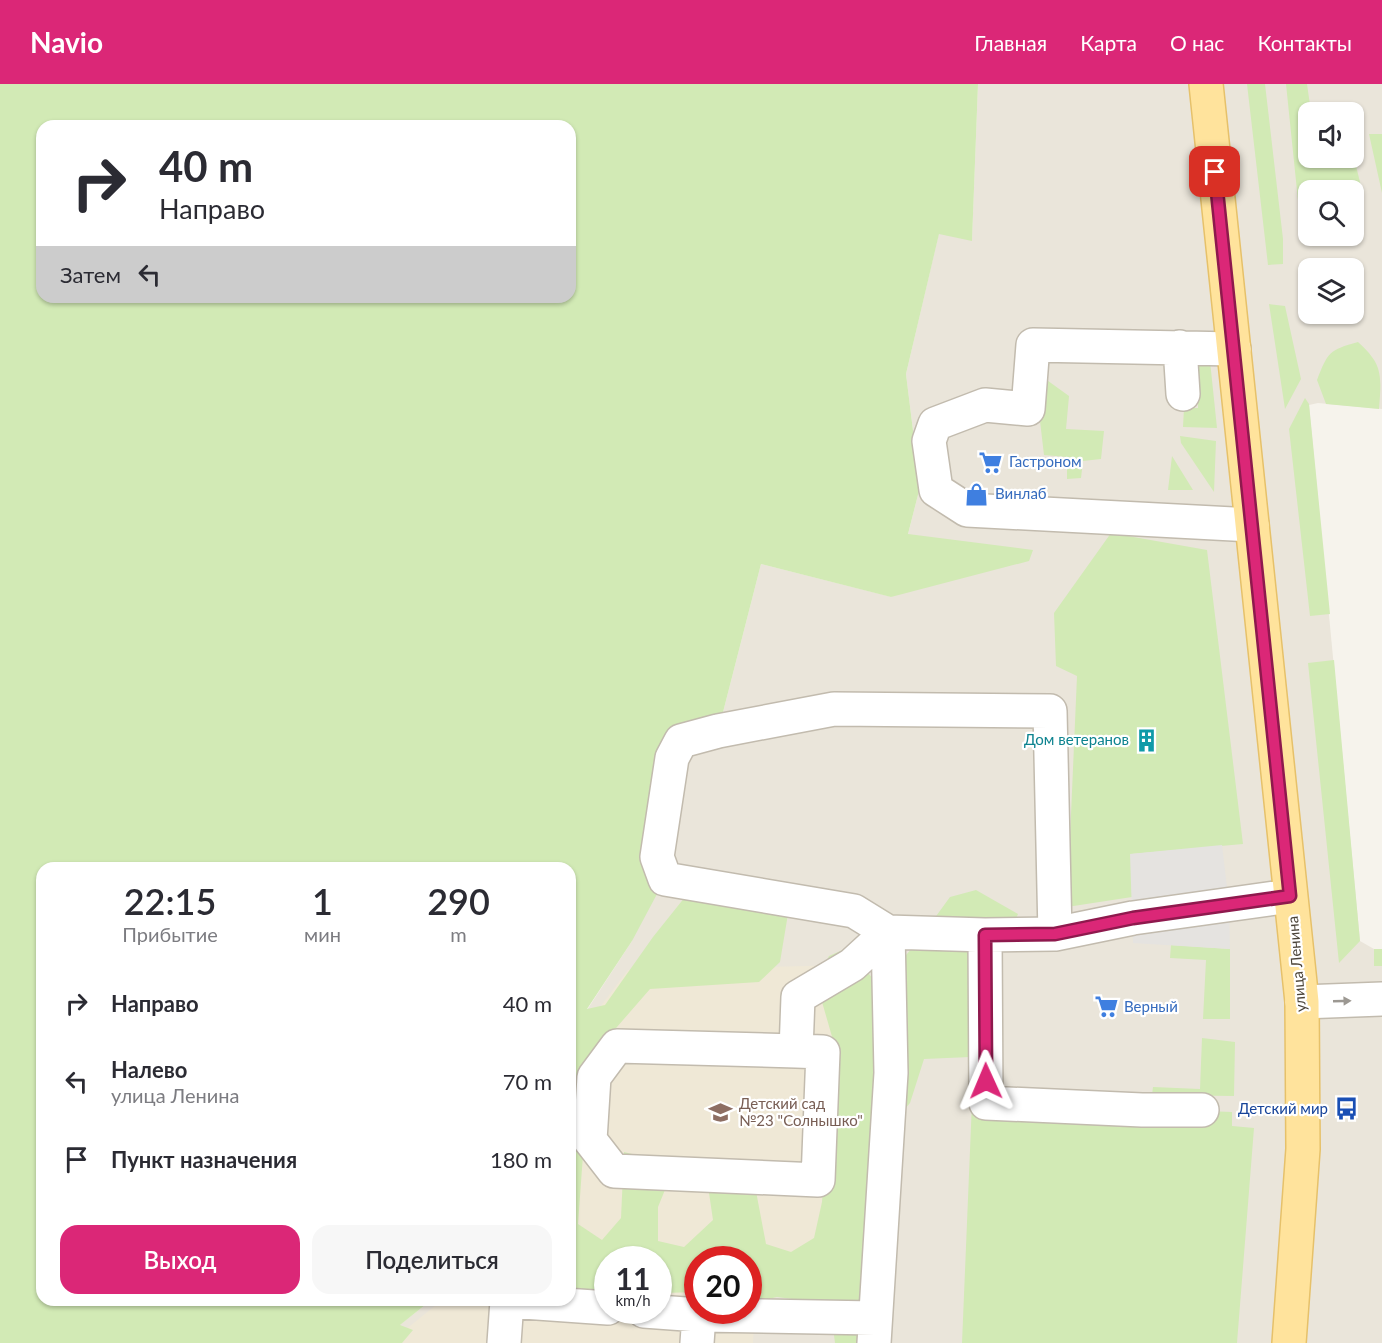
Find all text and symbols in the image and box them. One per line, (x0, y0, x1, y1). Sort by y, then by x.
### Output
text: Navio (30, 25, 103, 59)
text: Главная (974, 30, 1047, 55)
text: Карта (1080, 30, 1137, 55)
text: О нас (1170, 30, 1224, 55)
text: Контакты (1257, 30, 1352, 55)
map controls (1298, 102, 1364, 324)
button: sound (1298, 102, 1364, 168)
text: 40 m (159, 141, 253, 191)
icon: right (60, 144, 138, 222)
pin (1189, 146, 1240, 197)
icon: arrive (1198, 155, 1231, 188)
button: search (1298, 180, 1364, 246)
text: Направо (159, 192, 265, 225)
icon: left (133, 258, 166, 291)
button: layers (1298, 258, 1364, 324)
text: Затем (60, 261, 121, 288)
supermarket icon: Гастроном (978, 449, 1004, 475)
place label: Гастроном (1009, 452, 1081, 470)
shop icon: Винлаб (964, 481, 990, 507)
place label: Винлаб (995, 484, 1047, 502)
building icon: Дом ветеранов (1134, 727, 1160, 753)
place label: Дом ветеранов (1024, 730, 1129, 748)
text: 22:15 (124, 879, 216, 923)
text: 1 (312, 879, 333, 923)
text: 290 (427, 879, 490, 923)
street label: улица Ленина (1283, 915, 1309, 1013)
text: Прибытие (122, 922, 218, 946)
text: мин (304, 922, 341, 946)
text: m (450, 922, 467, 946)
icon: right (60, 987, 93, 1020)
text: Направо (111, 990, 199, 1017)
text: 40 m (503, 990, 552, 1017)
supermarket icon: Верный (1093, 994, 1119, 1020)
one-way arrow (1333, 996, 1352, 1005)
place label: Верный (1124, 997, 1178, 1015)
position arrow (954, 1049, 1018, 1113)
text: Налево (111, 1056, 187, 1083)
icon: left (60, 1065, 93, 1098)
text: 70 m (503, 1068, 552, 1095)
text: улица Ленина (111, 1083, 239, 1107)
place label: Детский сад №23 "Солнышко" (739, 1094, 863, 1129)
bus stop icon: Детский мир (1333, 1096, 1359, 1122)
place label: Детский мир (1238, 1099, 1328, 1117)
school or university icon: Детский сад №23 "Солнышко" (708, 1100, 734, 1126)
icon: arrive (60, 1143, 93, 1176)
text: Пункт назначения (111, 1146, 297, 1173)
text: 180 m (490, 1146, 552, 1173)
button: Выход (60, 1225, 300, 1294)
button: Поделиться (312, 1225, 552, 1294)
speed limit sign: 20 (684, 1246, 762, 1324)
text: 11 (616, 1260, 650, 1296)
text: km/h (615, 1291, 651, 1309)

